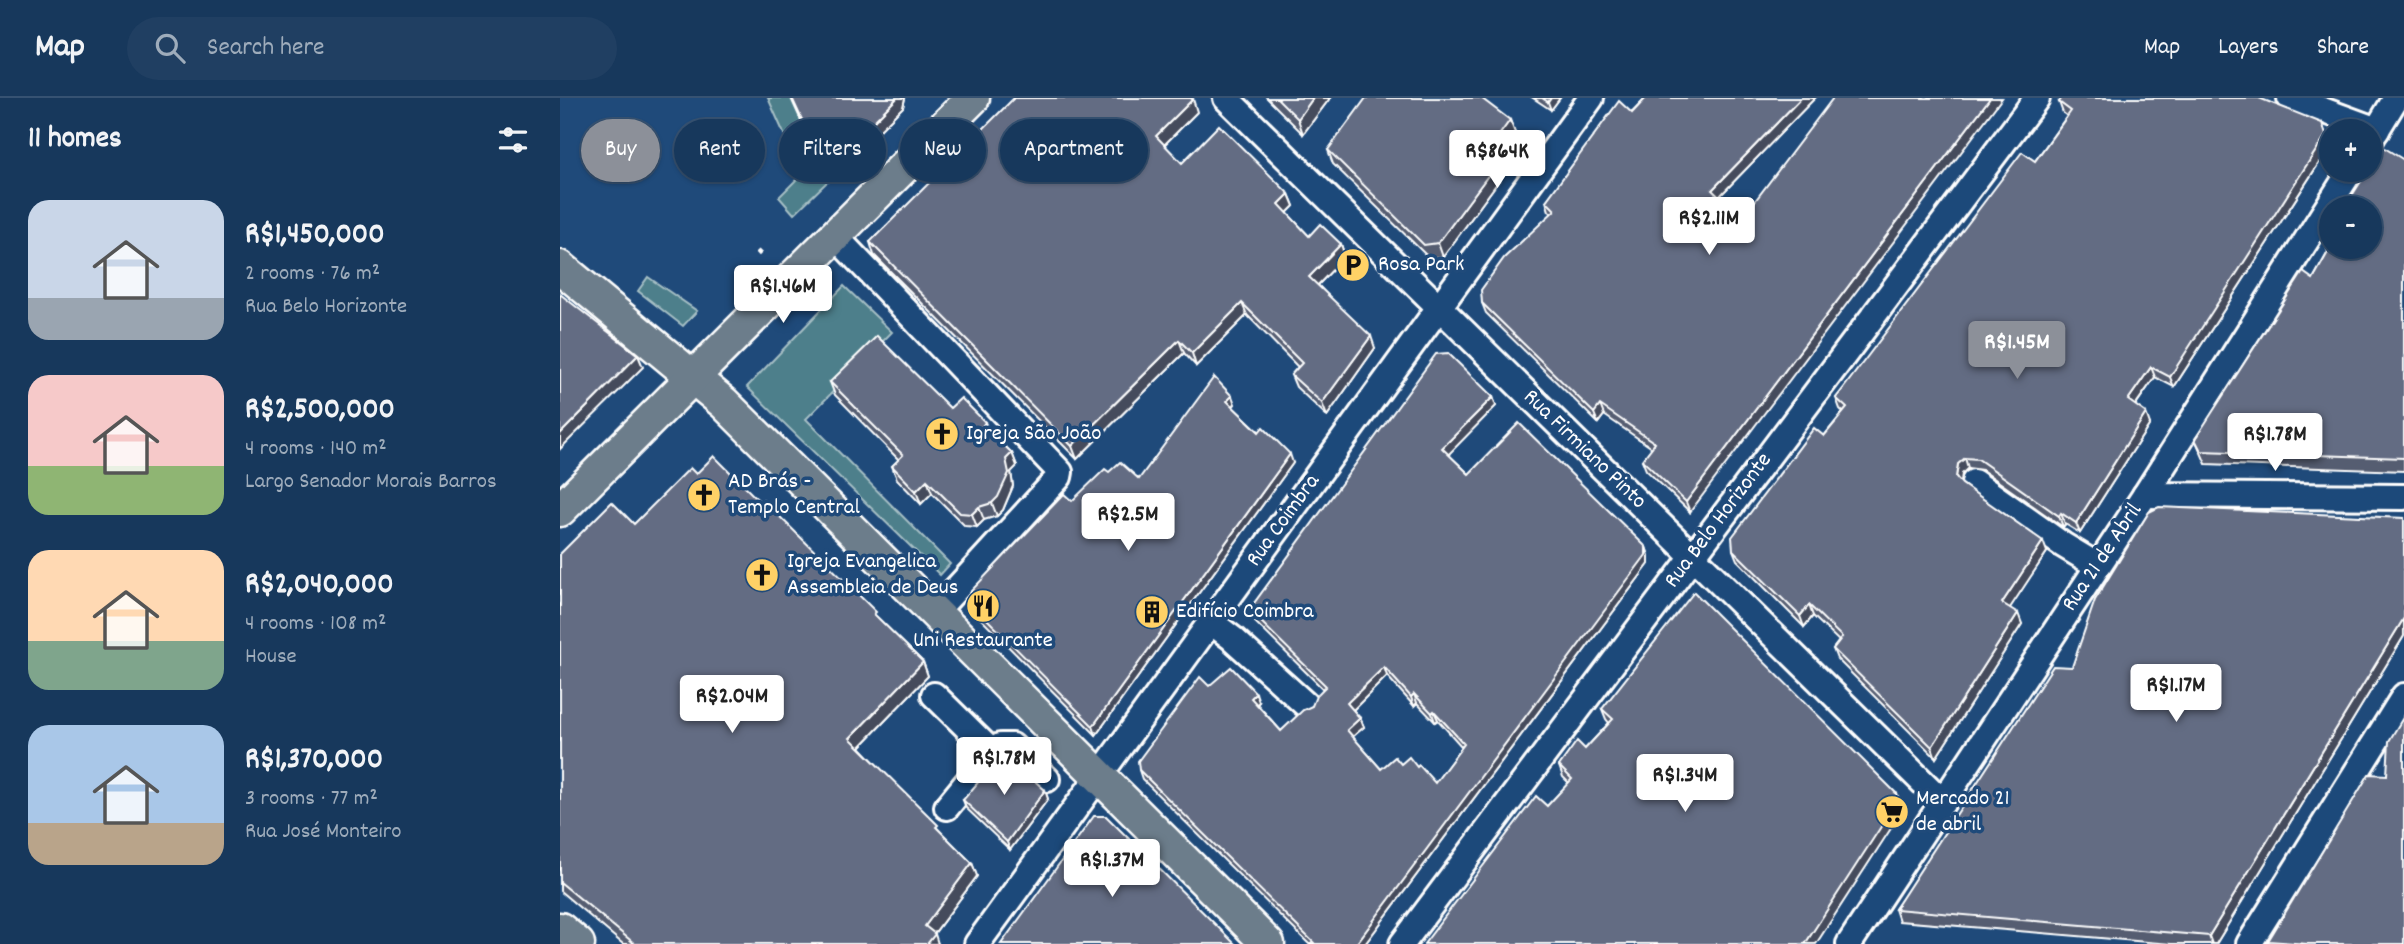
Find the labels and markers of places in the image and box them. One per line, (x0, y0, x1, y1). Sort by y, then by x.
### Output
pin: R$864K (1440, 130, 1554, 190)
pin: R$2.11M (1644, 198, 1774, 257)
parking icon: Rosa Park (1334, 246, 1372, 284)
place label: Rosa Park (1378, 249, 1464, 282)
pin: R$1.46M (718, 266, 848, 325)
pin: R$1.45M (1952, 322, 2082, 381)
pin: R$1.78M (2210, 414, 2340, 473)
church icon: Igreja São João (923, 415, 961, 453)
place label: Igreja São João (966, 418, 1101, 451)
place label: AD Brás - Templo Central (728, 466, 861, 525)
church icon: AD Brás - Templo Central (685, 476, 723, 514)
pin: R$2.5M (1071, 494, 1185, 553)
place label: Igreja Evangelica Assembleia de Deus (787, 546, 958, 605)
church icon: Igreja Evangelica Assembleia de Deus (743, 556, 781, 594)
restaurant icon: Uni Restaurante (964, 587, 1002, 625)
building icon: Edifício Coimbra (1133, 593, 1171, 631)
place label: Edifício Coimbra (1176, 596, 1315, 629)
place label: Uni Restaurante (913, 625, 1053, 658)
pin: R$1.17M (2111, 664, 2241, 724)
pin: R$2.04M (667, 676, 797, 735)
pin: R$1.78M (939, 738, 1069, 797)
pin: R$1.34M (1620, 754, 1750, 814)
place label: Mercado 21 de abril (1916, 783, 2010, 842)
supermarket icon: Mercado 21 de abril (1873, 793, 1911, 831)
pin: R$1.37M (1047, 840, 1177, 899)

